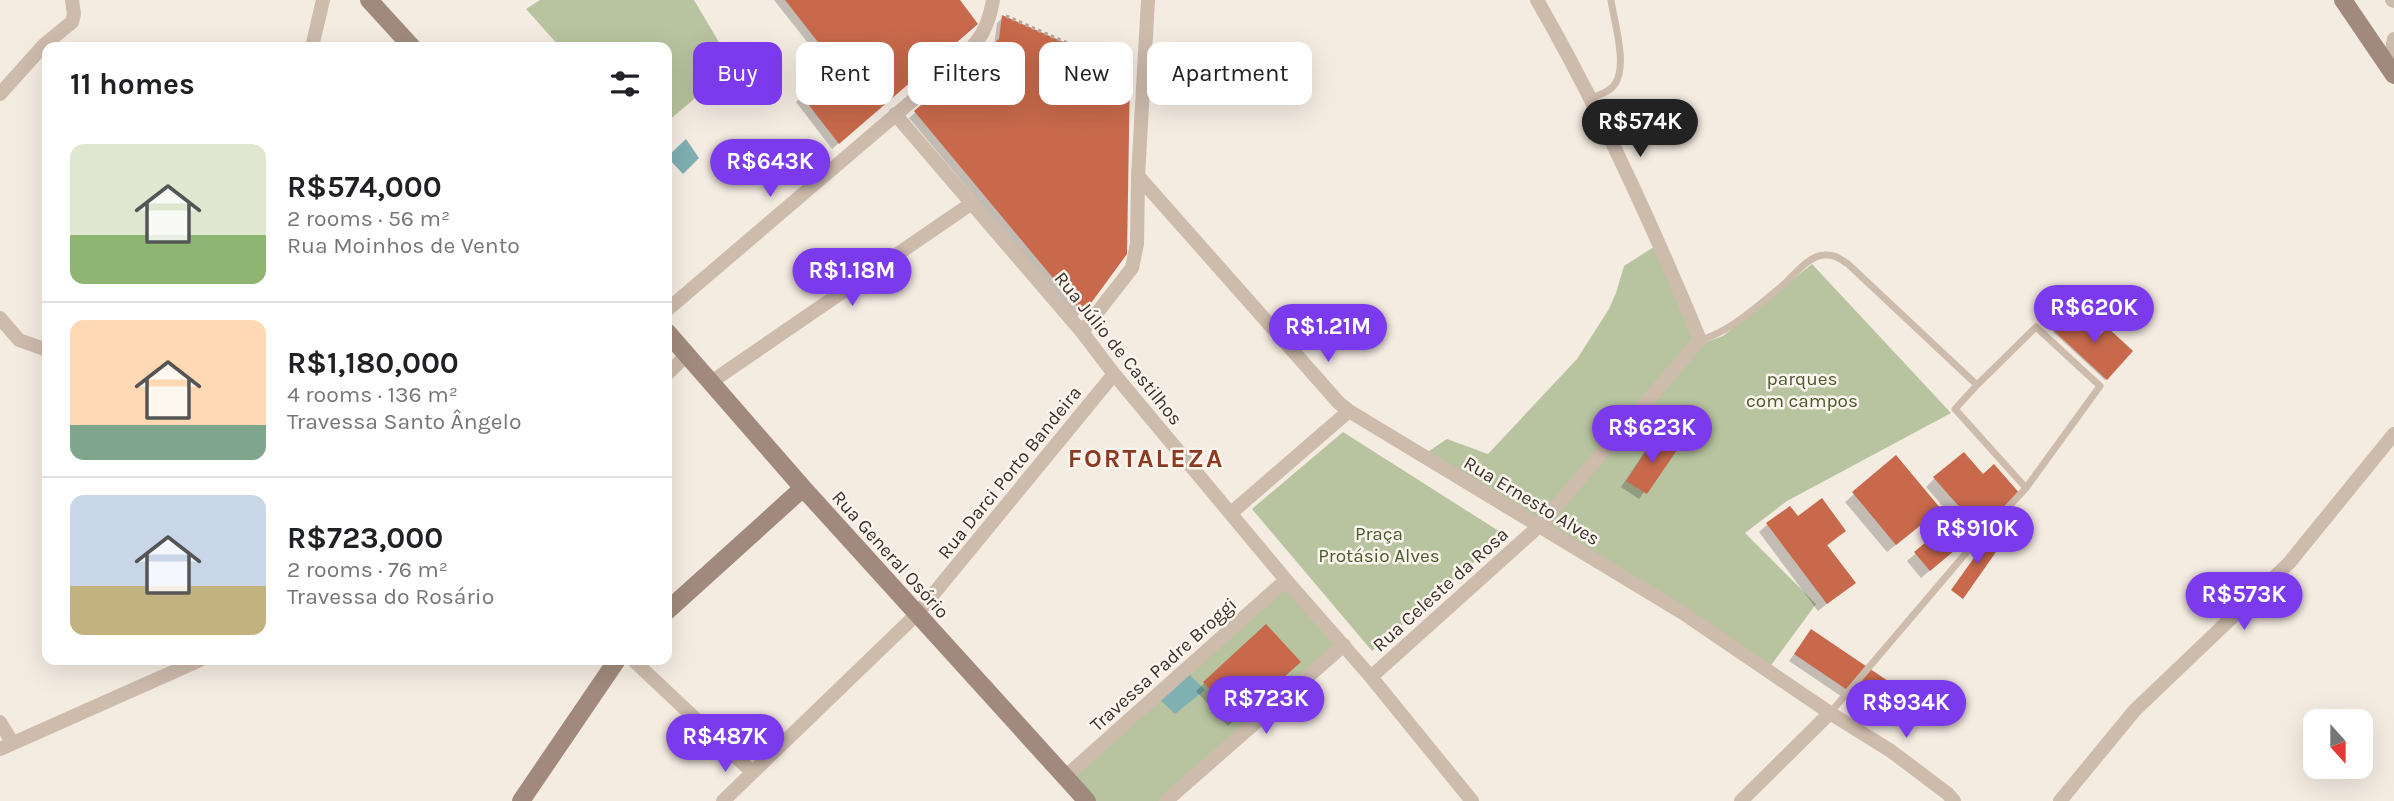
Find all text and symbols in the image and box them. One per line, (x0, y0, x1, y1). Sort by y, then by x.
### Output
chip: Buy (693, 42, 782, 105)
chip: Rent (796, 42, 894, 105)
chip: Filters (908, 42, 1025, 105)
chip: New (1039, 42, 1133, 105)
chip: Apartment (1147, 42, 1312, 105)
icon: filters (606, 65, 644, 103)
text: 11 homes (70, 66, 195, 102)
pin: R$574K (1583, 100, 1697, 159)
text: R$574K (1598, 108, 1682, 135)
pin: R$643K (713, 140, 827, 199)
text: R$643K (726, 148, 814, 175)
text: R$574,000 (287, 169, 442, 205)
icon: home (126, 172, 210, 256)
text: 2 rooms · 56 m² (287, 205, 450, 232)
text: Rua Moinhos de Vento (287, 232, 520, 259)
pin: R$1.18M (787, 248, 917, 308)
text: R$1.18M (809, 257, 895, 284)
street label: Rua Júlio de Castilhos (1050, 268, 1187, 430)
pin: R$620K (2037, 286, 2151, 345)
text: R$620K (2050, 294, 2138, 321)
pin: R$1.21M (1263, 304, 1393, 364)
text: R$1.21M (1285, 313, 1371, 340)
text: R$1,180,000 (287, 345, 459, 381)
icon: home (126, 348, 210, 432)
park label: parques com campos (1746, 368, 1858, 412)
text: 4 rooms · 136 m² (287, 381, 458, 408)
street label: Rua Darci Porto Bandeira (933, 382, 1086, 563)
pin: R$623K (1595, 406, 1709, 465)
text: Travessa Santo Ângelo (287, 408, 522, 435)
text: R$623K (1608, 414, 1696, 441)
district label: FORTALEZA (1068, 443, 1224, 474)
street label: Rua Ernesto Alves (1460, 452, 1603, 550)
street label: Rua General Osório (827, 486, 953, 623)
pin: R$910K (1920, 506, 2034, 566)
text: R$910K (1936, 515, 2018, 542)
text: R$723,000 (287, 520, 443, 556)
icon: home (126, 523, 210, 607)
park label: Praça Protásio Alves (1318, 523, 1440, 567)
street label: Rua Celeste da Rosa (1368, 523, 1513, 656)
text: 2 rooms · 76 m² (287, 556, 448, 583)
pin: R$573K (2187, 572, 2301, 632)
text: R$573K (2202, 581, 2286, 608)
text: Travessa do Rosário (287, 583, 494, 610)
street label: Travessa Padre Broggi (1086, 593, 1241, 736)
pin: R$723K (1209, 676, 1323, 736)
pin: R$934K (1849, 680, 1963, 740)
text: R$723K (1223, 685, 1309, 712)
text: R$934K (1862, 689, 1950, 716)
north arrow (2303, 709, 2373, 779)
map controls (2303, 709, 2373, 779)
pin: R$487K (668, 714, 782, 774)
text: R$487K (682, 723, 768, 750)

